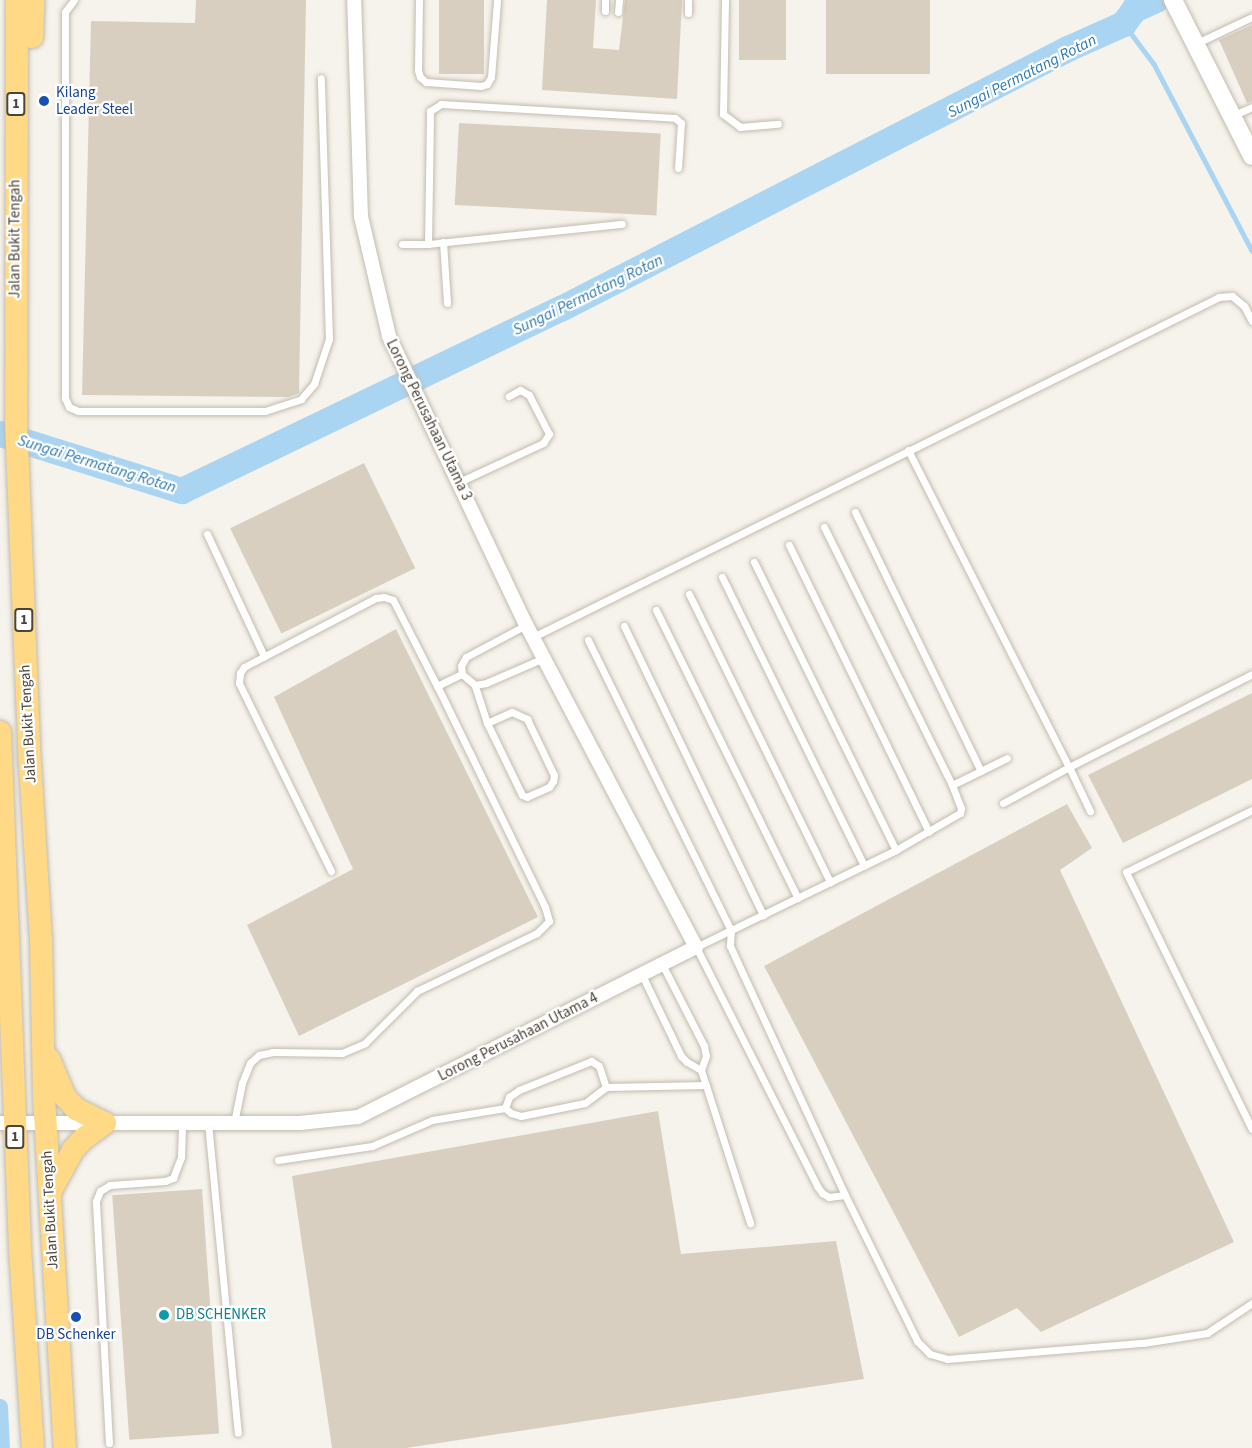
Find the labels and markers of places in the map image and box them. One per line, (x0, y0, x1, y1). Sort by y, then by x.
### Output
place label: Kilang Leader Steel (56, 83, 133, 118)
marker: Kilang Leader Steel (37, 94, 51, 108)
place label: DB SCHENKER (176, 1306, 266, 1324)
marker: DB SCHENKER (157, 1308, 171, 1322)
marker: DB Schenker (69, 1310, 83, 1324)
place label: DB Schenker (36, 1326, 116, 1344)

